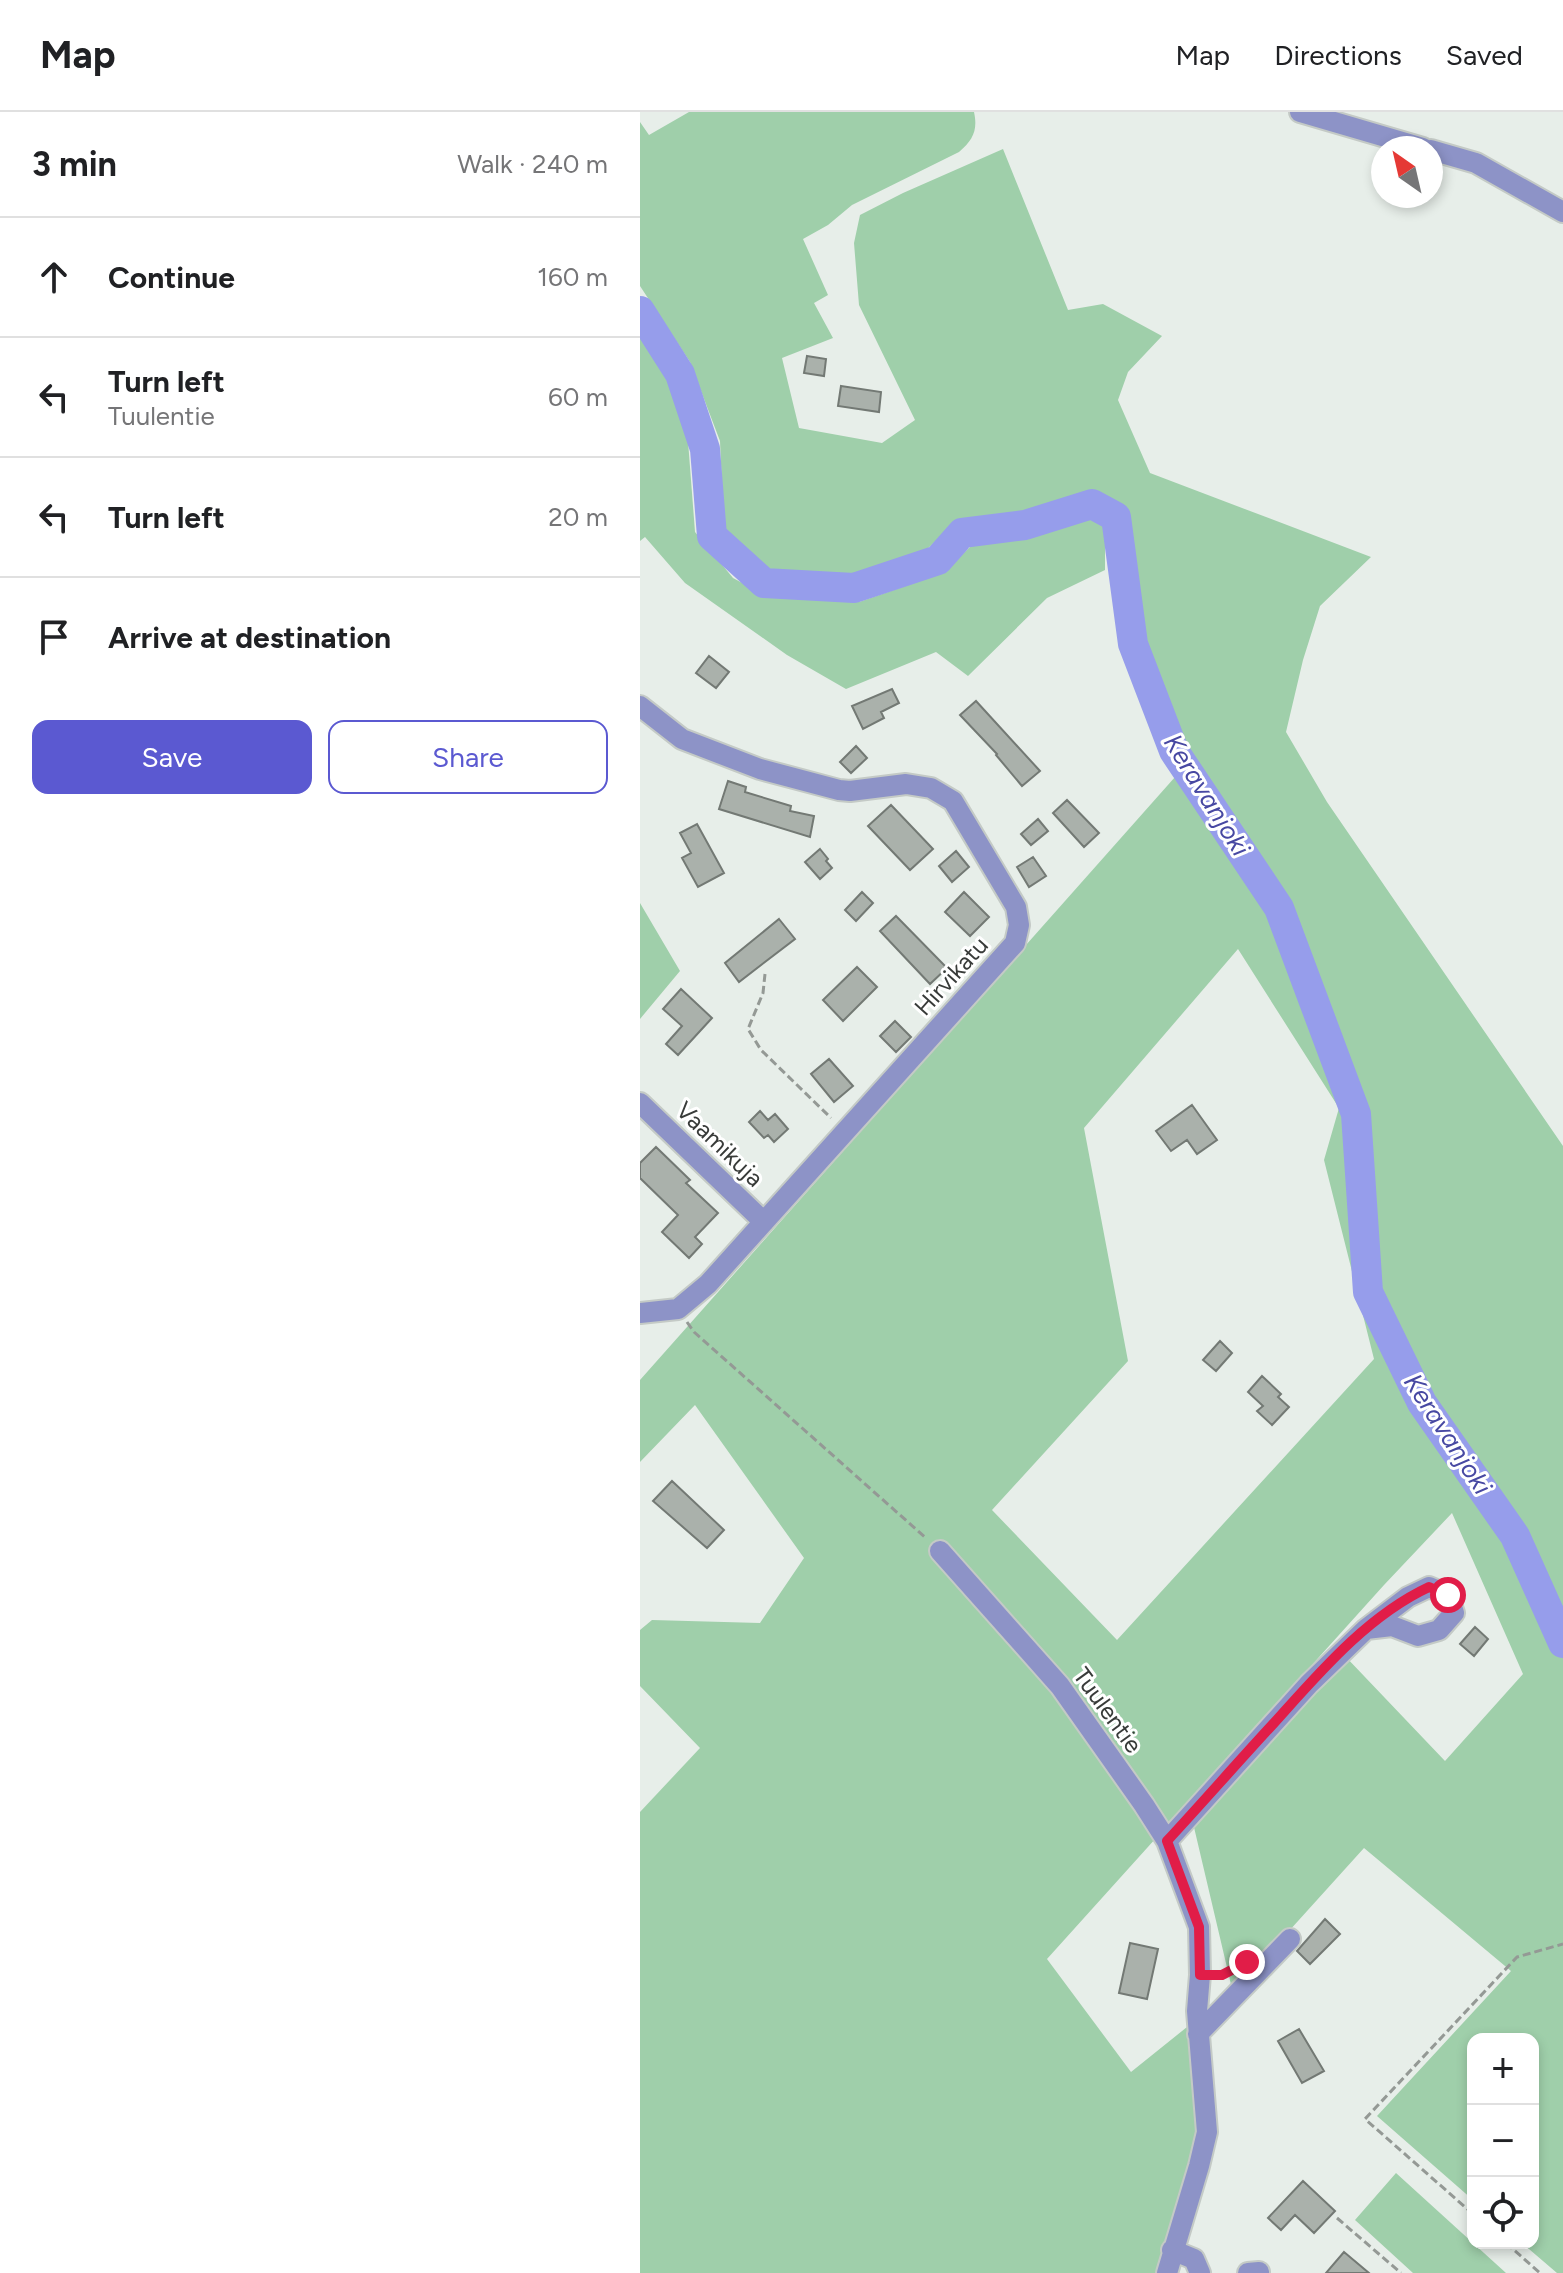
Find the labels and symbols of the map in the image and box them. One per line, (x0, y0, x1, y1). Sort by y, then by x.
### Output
north arrow (1371, 136, 1443, 208)
water label: Keravanjoki (1157, 728, 1257, 863)
street label: Hirvikatu (908, 931, 994, 1021)
street label: Vaamikuja (670, 1095, 770, 1193)
water label: Keravanjoki (1397, 1368, 1499, 1501)
route start (1430, 1577, 1466, 1613)
street label: Tuulentie (1067, 1662, 1149, 1758)
route end (1229, 1944, 1265, 1980)

